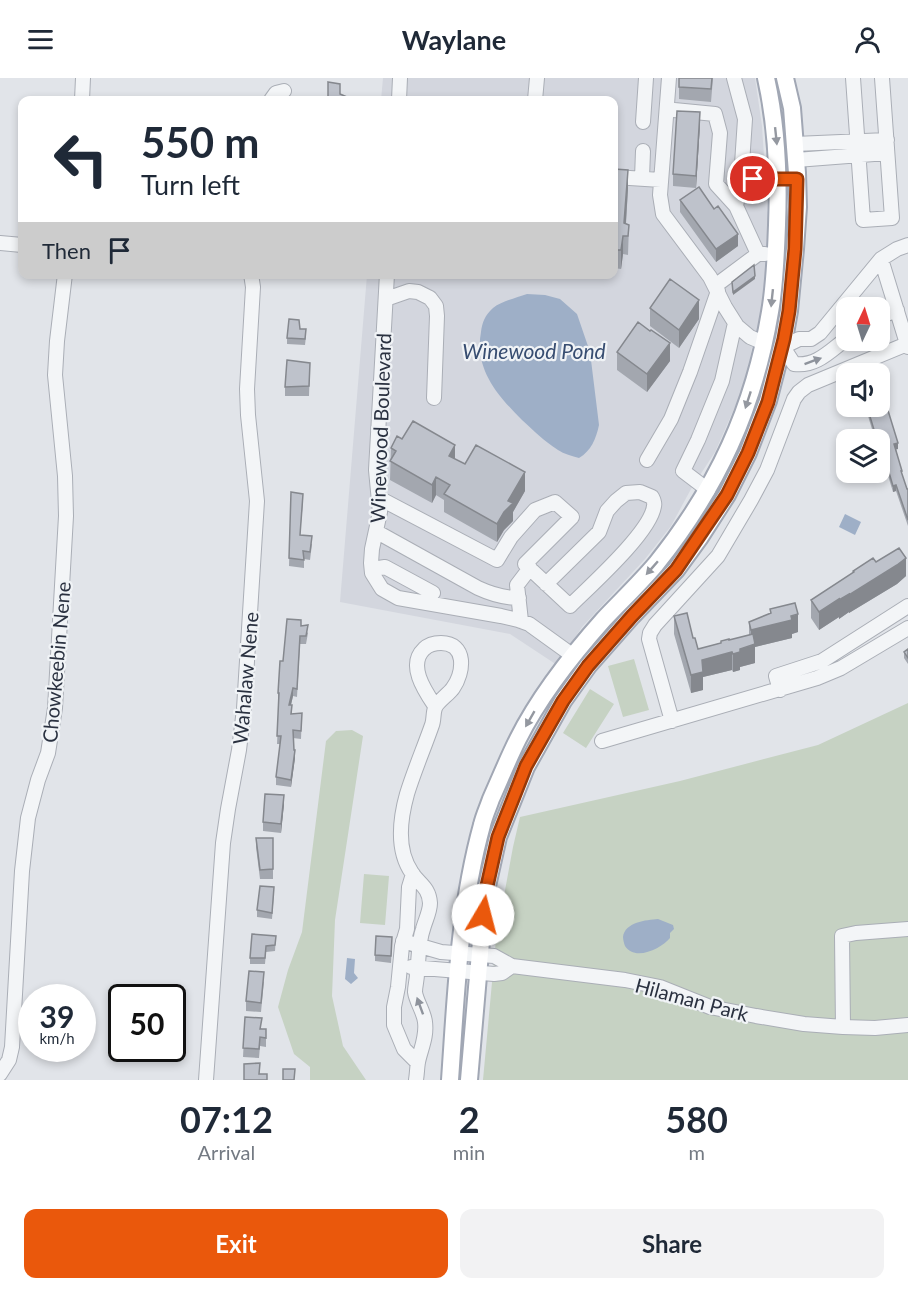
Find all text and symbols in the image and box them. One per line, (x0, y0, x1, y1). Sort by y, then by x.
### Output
icon: menu (24, 23, 57, 56)
text: Waylane (402, 23, 506, 56)
icon: person (851, 23, 884, 56)
text: 550 m (141, 117, 259, 167)
icon: left (42, 120, 120, 198)
one-way arrow (771, 126, 781, 145)
pin (727, 153, 778, 204)
icon: arrive (736, 162, 769, 195)
text: Turn left (141, 168, 240, 201)
icon: arrive (103, 234, 136, 267)
text: Then (42, 237, 91, 264)
one-way arrow (767, 288, 777, 307)
north arrow (836, 297, 890, 351)
map controls (836, 297, 890, 483)
street label: Winewood Boulevard (365, 333, 395, 523)
water label: Winewood Pond (462, 338, 606, 363)
one-way arrow (804, 355, 822, 365)
button: sound (836, 363, 890, 417)
one-way arrow (743, 391, 753, 409)
button: layers (836, 429, 890, 483)
one-way arrow (646, 560, 659, 575)
street label: Chowkeebin Nene (37, 580, 75, 744)
street label: Wahalaw Nene (227, 611, 263, 745)
one-way arrow (525, 710, 535, 727)
position arrow (451, 883, 515, 947)
street label: Hilaman Park (633, 972, 752, 1026)
speed limit sign: 50 (108, 984, 186, 1062)
one-way arrow (415, 997, 425, 1015)
text: 39 (40, 998, 74, 1034)
text: km/h (39, 1029, 75, 1047)
text: 07:12 (180, 1097, 273, 1141)
text: 2 (459, 1097, 480, 1141)
text: 580 (665, 1097, 728, 1141)
text: Arrival (198, 1140, 255, 1164)
text: min (453, 1140, 485, 1164)
text: m (688, 1140, 705, 1164)
button: Exit (24, 1209, 448, 1278)
button: Share (460, 1209, 884, 1278)

